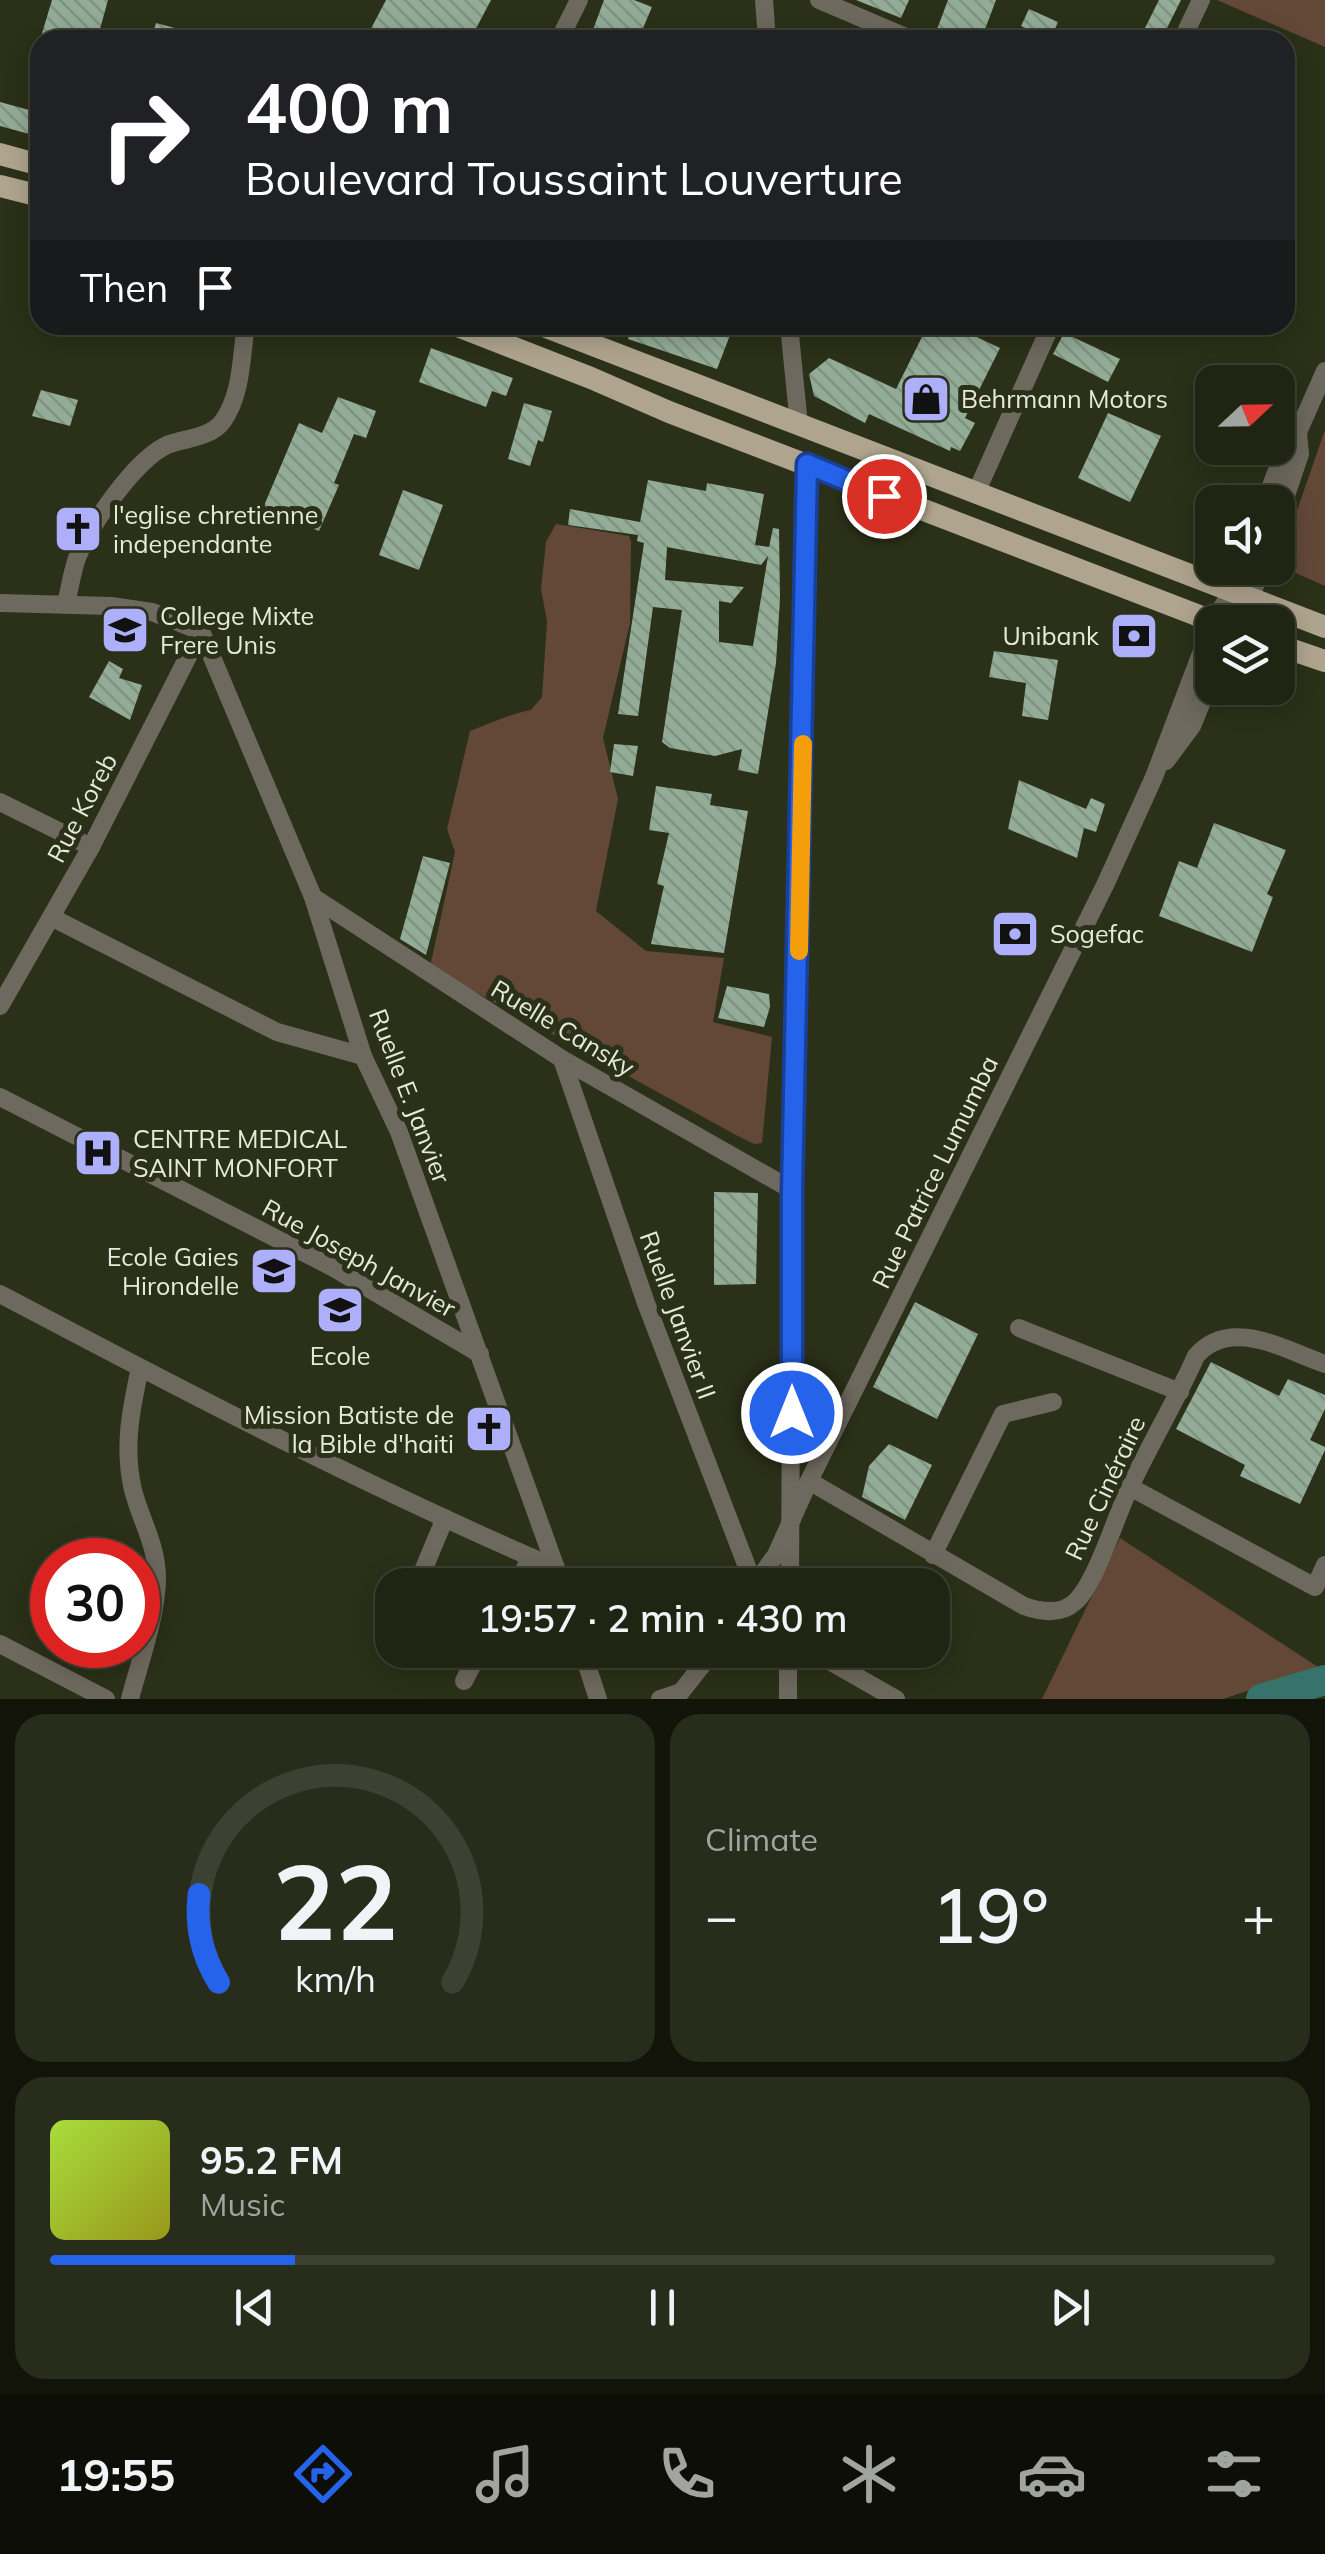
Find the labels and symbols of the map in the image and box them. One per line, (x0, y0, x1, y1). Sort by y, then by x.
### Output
north arrow (1195, 365, 1295, 465)
shop icon: Behrmann Motors (900, 373, 952, 425)
place label: Behrmann Motors (961, 383, 1168, 414)
pin (842, 454, 927, 539)
place label: l'eglise chretienne independante (113, 499, 318, 559)
church icon: l'eglise chretienne independante (52, 503, 104, 555)
place label: College Mixte Frere Unis (160, 600, 314, 660)
school or university icon: College Mixte Frere Unis (99, 604, 151, 656)
bank icon: Unibank (1108, 610, 1160, 662)
place label: Unibank (1003, 620, 1100, 651)
street label: Rue Koreb (40, 748, 123, 868)
bank icon: Sogefac (989, 908, 1041, 960)
place label: Sogefac (1050, 918, 1144, 949)
street label: Ruelle Cansky (486, 973, 641, 1083)
street label: Ruelle E. Janvier (363, 1004, 458, 1187)
street label: Rue Patrice Lumumba (865, 1051, 1004, 1293)
place label: CENTRE MEDICAL SAINT MONFORT (133, 1123, 347, 1183)
hospital icon: CENTRE MEDICAL SAINT MONFORT (72, 1127, 124, 1179)
street label: Rue Joseph Janvier (257, 1192, 461, 1324)
street label: Ruelle Janvier II (634, 1227, 723, 1403)
place label: Ecole Gaies Hirondelle (107, 1241, 239, 1301)
school or university icon: Ecole Gaies Hirondelle (248, 1245, 300, 1297)
school or university icon: Ecole (314, 1284, 366, 1336)
place label: Ecole (310, 1340, 370, 1371)
position arrow (740, 1361, 844, 1465)
place label: Mission Batiste de la Bible d'haiti (244, 1399, 454, 1459)
church icon: Mission Batiste de la Bible d'haiti (463, 1403, 515, 1455)
street label: Rue Cinéraire (1058, 1411, 1151, 1565)
speed limit sign: 30 (30, 1538, 160, 1668)

